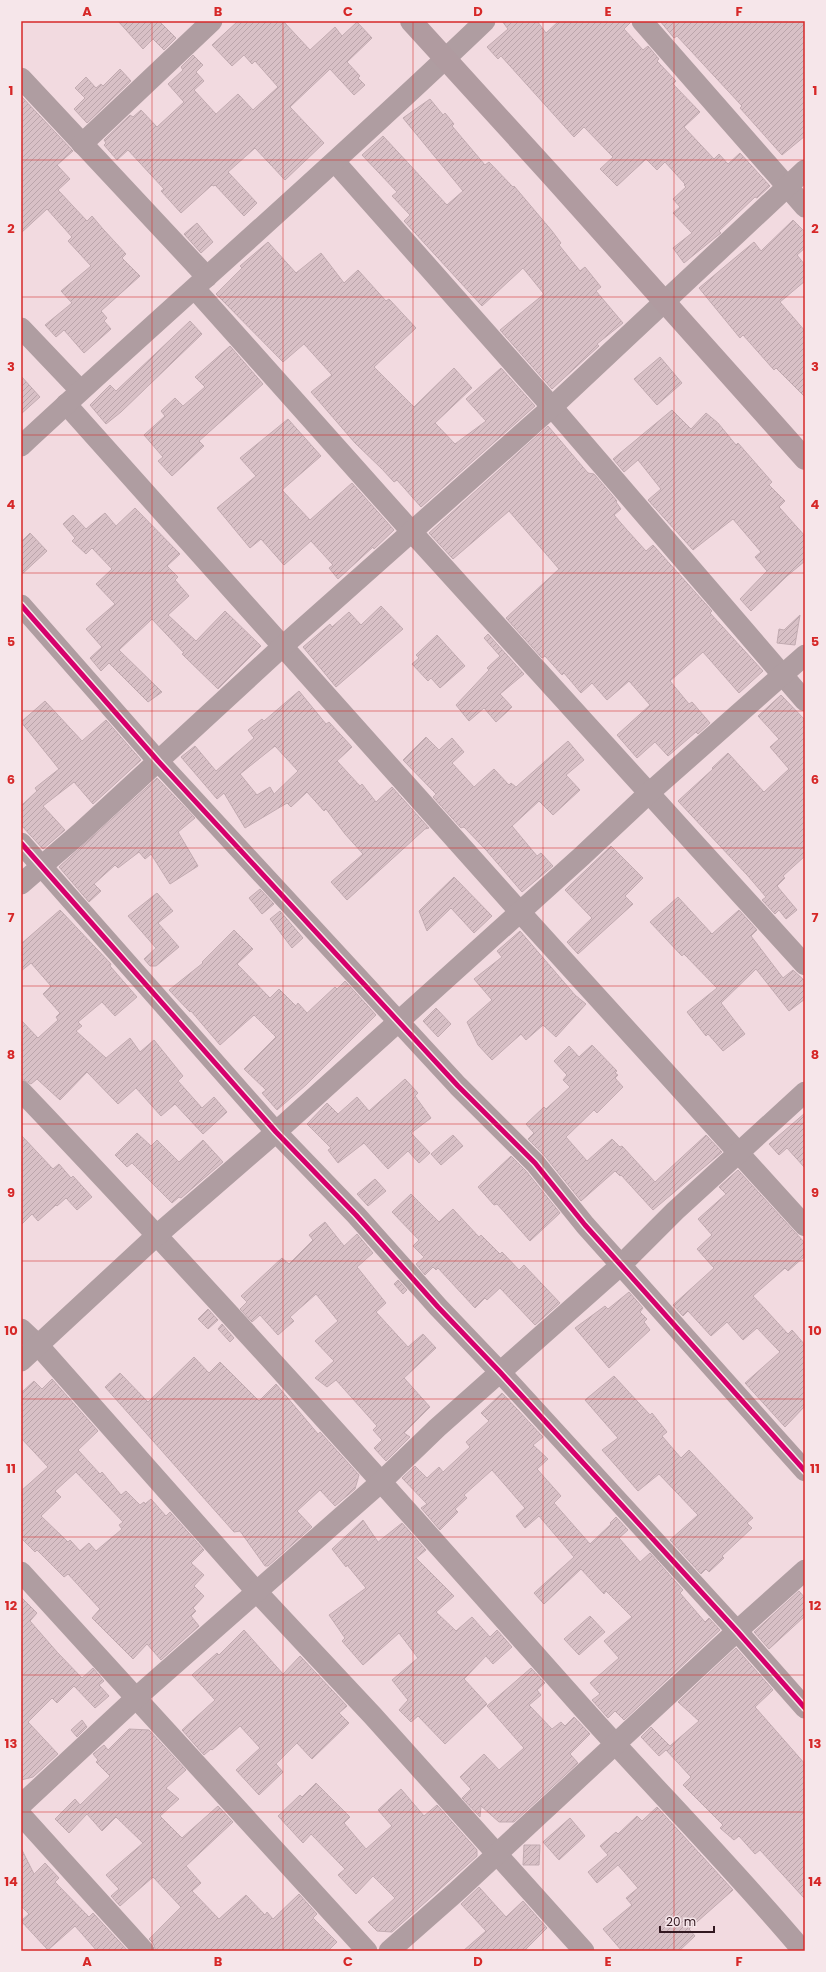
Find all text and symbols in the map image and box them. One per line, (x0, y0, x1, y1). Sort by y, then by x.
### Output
text: A (82, 2, 92, 21)
text: B (214, 2, 223, 21)
text: C (343, 2, 353, 21)
text: D (473, 2, 483, 21)
text: E (604, 2, 612, 21)
text: F (735, 2, 743, 21)
text: 1 (9, 81, 13, 100)
text: 1 (813, 81, 817, 100)
text: 2 (7, 219, 15, 238)
text: 2 (811, 219, 819, 238)
text: 3 (7, 357, 15, 376)
text: 3 (811, 357, 819, 376)
text: 4 (7, 495, 16, 514)
text: 4 (811, 495, 820, 514)
text: 5 (7, 632, 15, 651)
text: 5 (811, 632, 819, 651)
text: 6 (7, 770, 15, 789)
text: 6 (811, 770, 819, 789)
text: 7 (8, 908, 15, 927)
text: 7 (812, 908, 819, 927)
text: 8 (7, 1045, 15, 1064)
text: 8 (811, 1045, 819, 1064)
text: 9 (7, 1183, 15, 1202)
text: 9 (811, 1183, 819, 1202)
text: 10 (4, 1321, 18, 1340)
text: 10 (808, 1321, 822, 1340)
text: 11 (6, 1459, 16, 1478)
text: 11 (810, 1459, 820, 1478)
text: 12 (5, 1596, 18, 1615)
text: 12 (809, 1596, 822, 1615)
text: 13 (5, 1734, 18, 1753)
text: 13 (809, 1734, 822, 1753)
text: 14 (4, 1872, 18, 1891)
text: 14 (808, 1872, 822, 1891)
scale bar (660, 1908, 714, 1934)
text: 20 m (666, 1913, 696, 1930)
text: A (82, 1952, 92, 1971)
text: B (214, 1952, 223, 1971)
text: C (343, 1952, 353, 1971)
text: D (473, 1952, 483, 1971)
text: E (604, 1952, 612, 1971)
text: F (735, 1952, 743, 1971)

